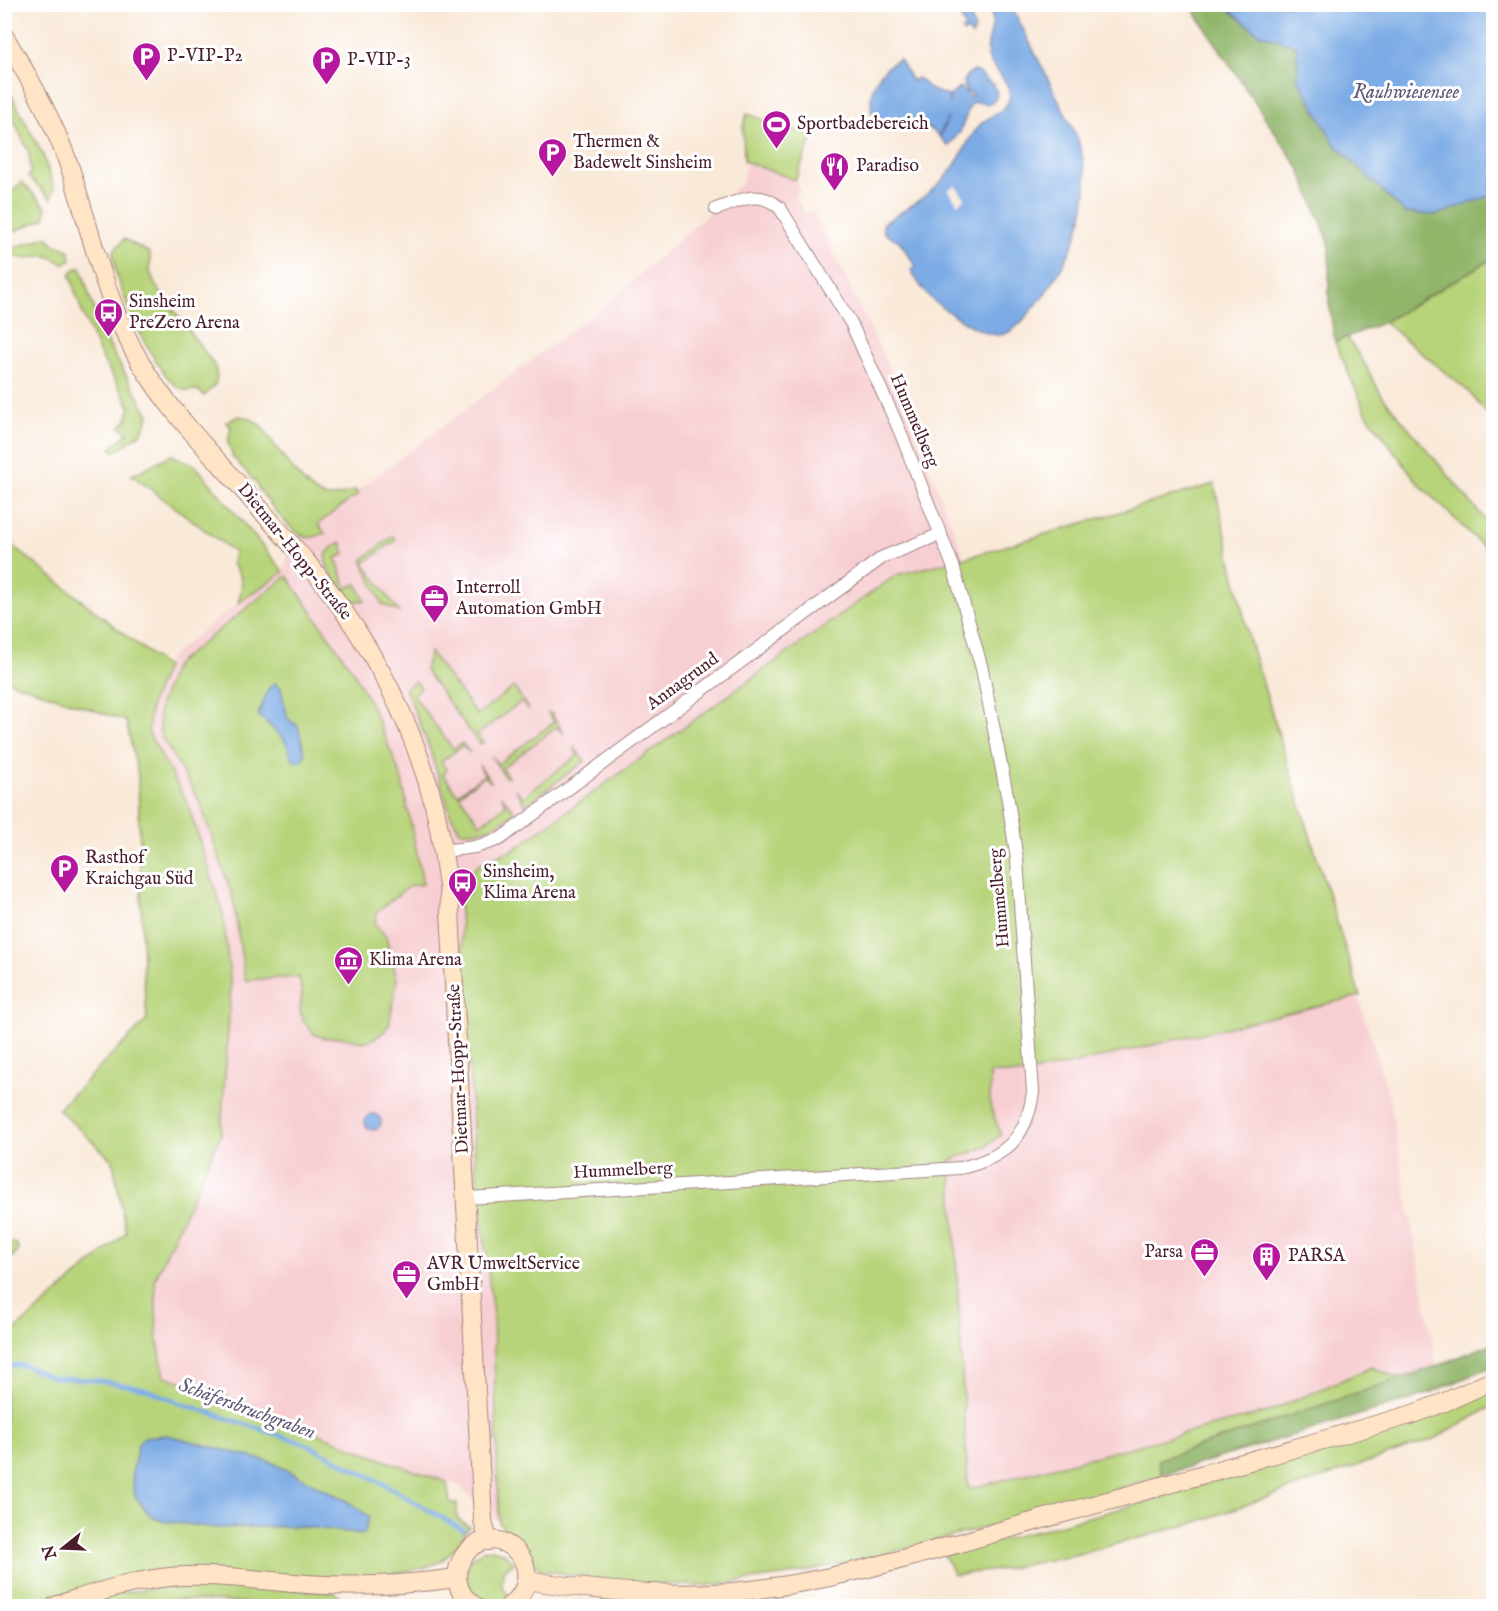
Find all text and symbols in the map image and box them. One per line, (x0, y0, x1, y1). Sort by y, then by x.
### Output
parking icon: P-VIP-P2 (130, 40, 162, 82)
parking icon: P-VIP-3 (310, 44, 342, 86)
place label: P-VIP-P2 (167, 45, 243, 68)
place label: P-VIP-3 (347, 49, 411, 72)
water label: Rauhwiesensee (1353, 80, 1459, 105)
sports icon: Sportbadebereich (760, 108, 792, 150)
place label: Sportbadebereich (797, 113, 929, 136)
place label: Thermen & Badewelt Sinsheim (573, 131, 712, 175)
parking icon: Thermen & Badewelt Sinsheim (536, 136, 568, 178)
restaurant icon: Paradiso (819, 150, 851, 192)
place label: Paradiso (856, 155, 919, 178)
place label: Sinsheim PreZero Arena (129, 291, 240, 335)
bus stop icon: Sinsheim PreZero Arena (92, 296, 124, 338)
street label: Hummelberg (884, 371, 944, 472)
street label: Dietmar-Hopp-Straße (231, 479, 357, 625)
place label: Interroll Automation GmbH (455, 577, 602, 621)
office icon: Interroll Automation GmbH (419, 582, 451, 624)
street label: Annagrund (641, 648, 724, 717)
place label: Rasthof Kraichgau Süd (85, 847, 194, 891)
street label: Hummelberg (984, 847, 1016, 949)
parking icon: Rasthof Kraichgau Süd (48, 852, 80, 894)
place label: Sinsheim, Klima Arena (483, 861, 576, 905)
bus stop icon: Sinsheim, Klima Arena (446, 866, 478, 908)
museum icon: Klima Arena (332, 944, 364, 986)
place label: Klima Arena (369, 949, 462, 972)
street label: Dietmar-Hopp-Straße (443, 983, 475, 1155)
street label: Hummelberg (573, 1157, 674, 1185)
office icon: Parsa (1188, 1236, 1220, 1278)
building icon: PARSA (1251, 1240, 1283, 1282)
place label: Parsa (1144, 1241, 1183, 1264)
place label: PARSA (1288, 1245, 1346, 1268)
place label: AVR UmweltService GmbH (426, 1253, 580, 1297)
office icon: AVR UmweltService GmbH (390, 1258, 422, 1300)
water label: Schäfersbruchgraben (175, 1373, 319, 1446)
north arrow (33, 1518, 93, 1578)
text: N (39, 1542, 63, 1563)

